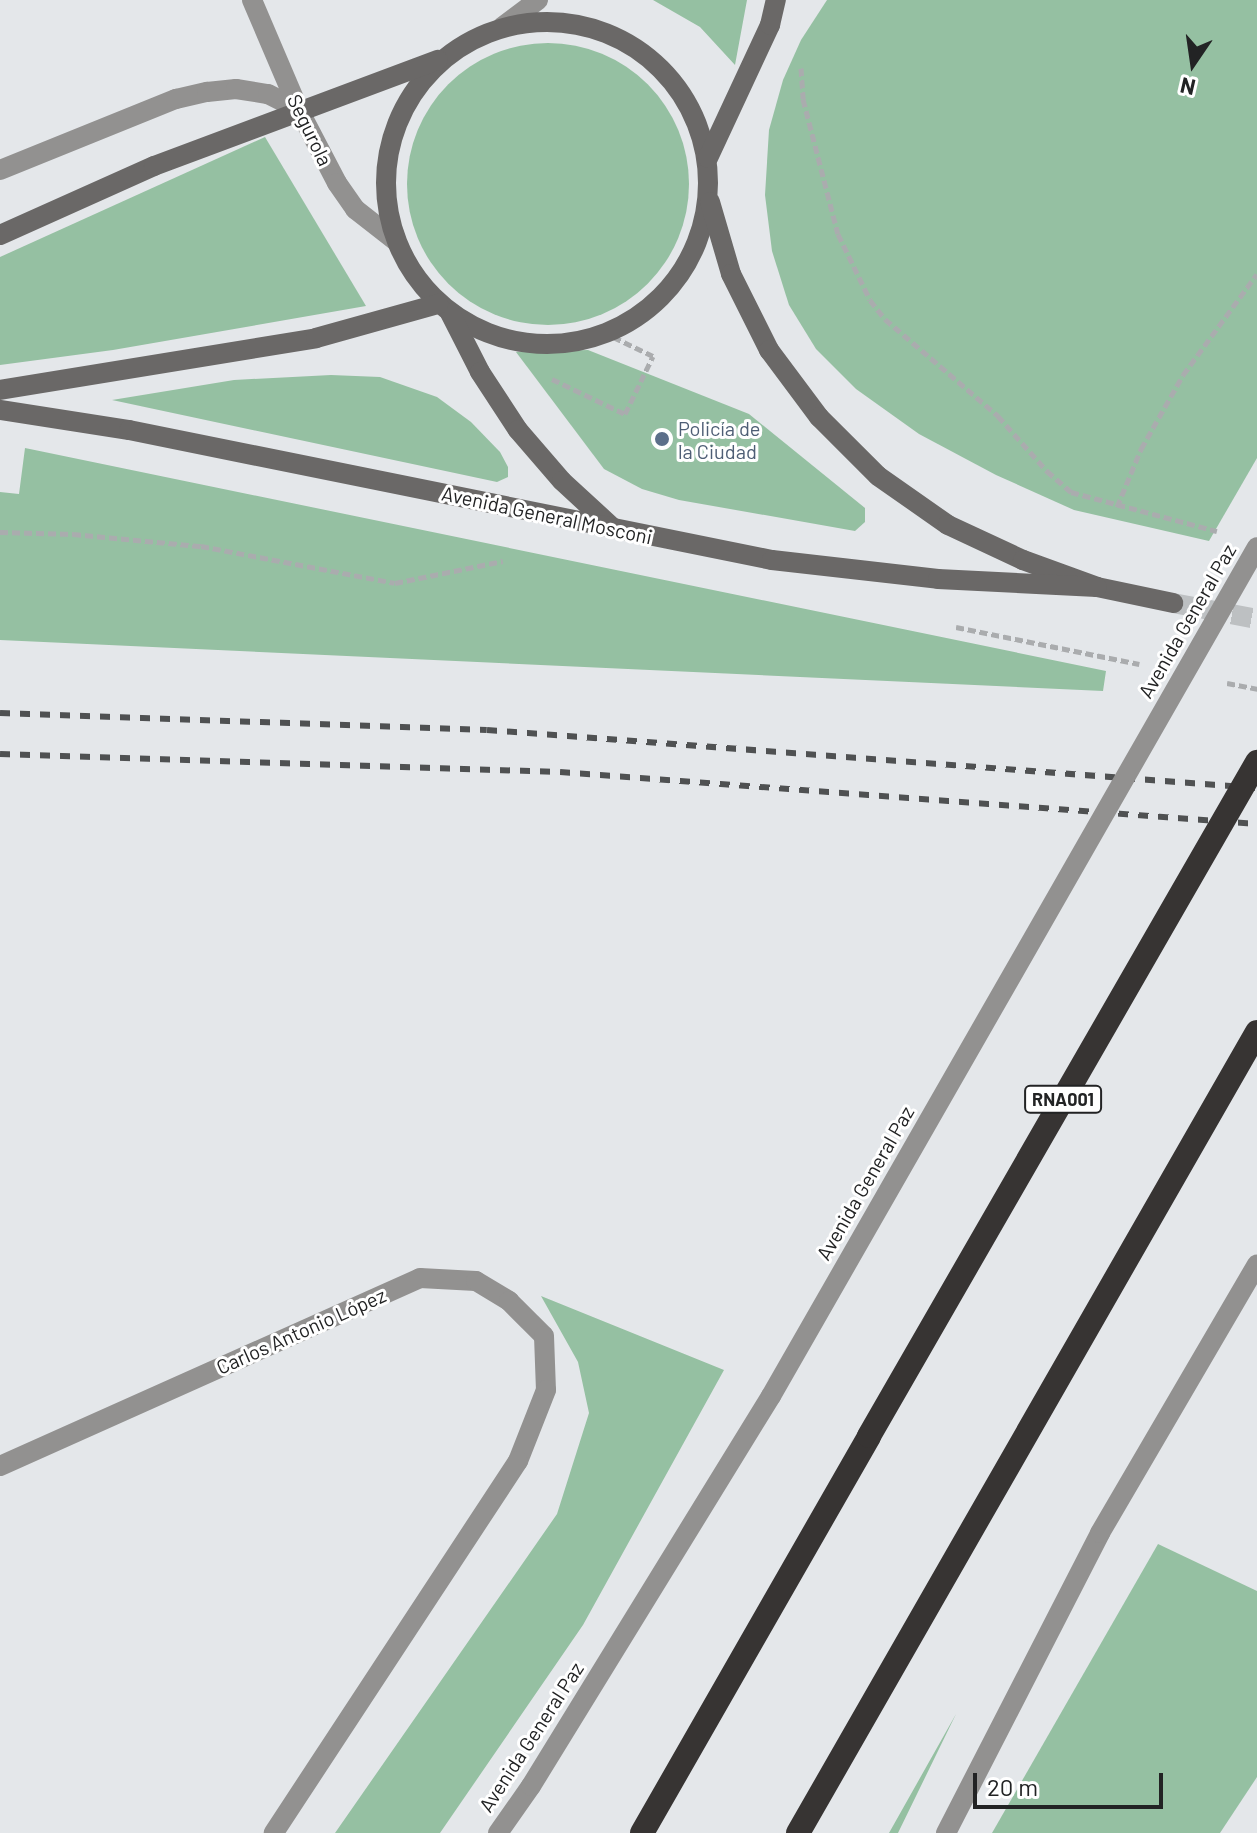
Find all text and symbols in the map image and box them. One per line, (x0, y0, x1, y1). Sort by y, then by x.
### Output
north arrow (1153, 24, 1233, 104)
text: N (1178, 73, 1198, 102)
street label: Segurola (282, 90, 338, 170)
place label: Policía de la Ciudad (678, 416, 761, 463)
marker: Policía de la Ciudad (653, 430, 671, 448)
street label: Avenida General Mosconi (440, 481, 654, 549)
street label: Avenida General Paz (1133, 540, 1241, 702)
road number: RNA001 (1023, 1085, 1103, 1113)
street label: Avenida General Paz (811, 1102, 919, 1264)
street label: Carlos Antonio López (213, 1283, 389, 1379)
street label: Avenida General Paz (474, 1658, 588, 1816)
scale bar (977, 1757, 1167, 1807)
text: 20 m (987, 1772, 1038, 1801)

